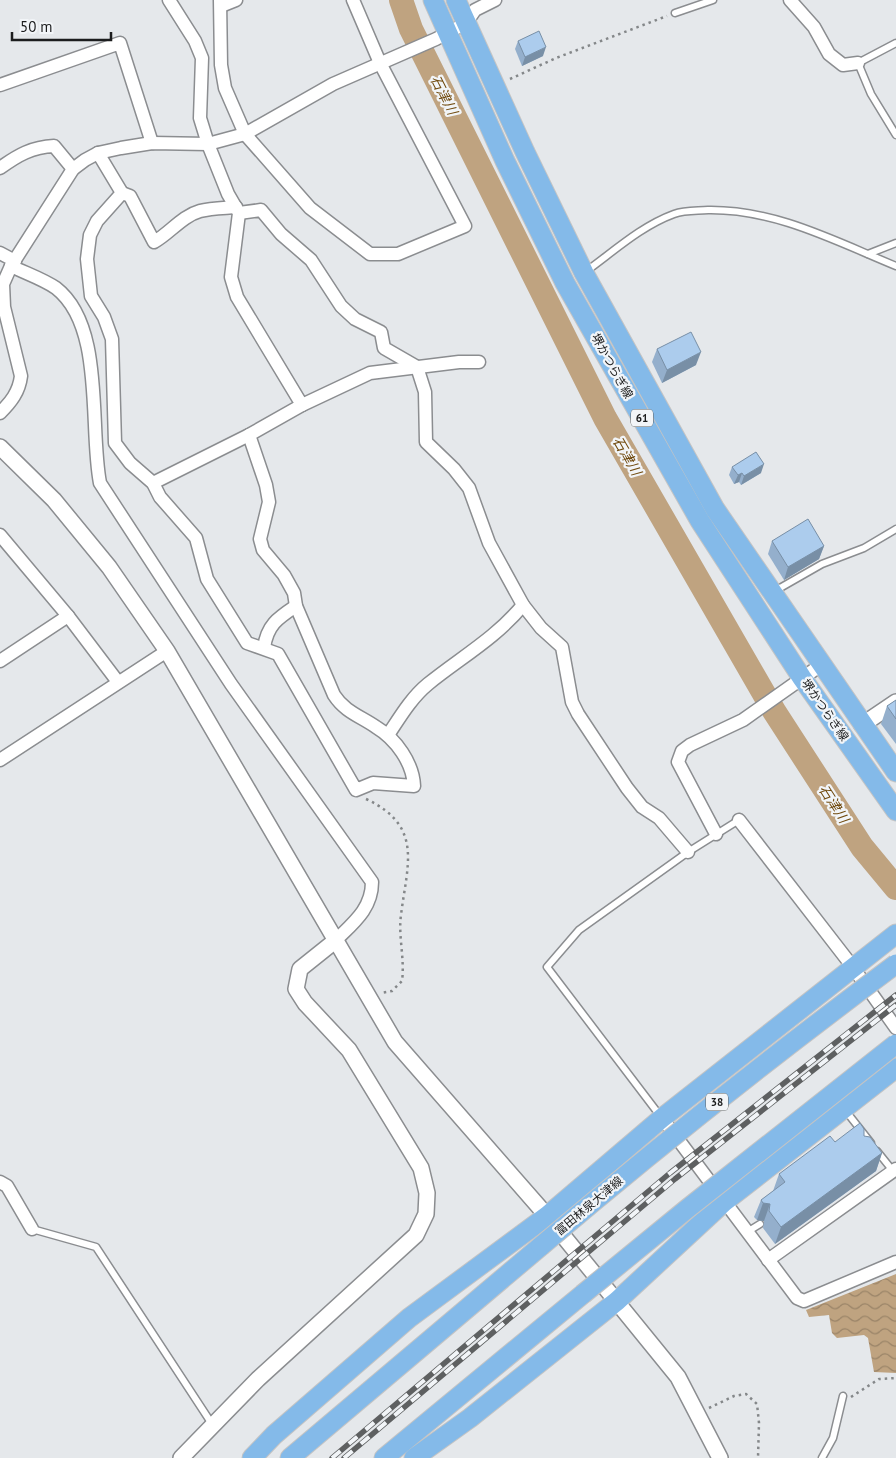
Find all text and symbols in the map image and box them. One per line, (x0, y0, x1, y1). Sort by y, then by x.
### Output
scale bar (12, 10, 111, 42)
text: 50 m (20, 17, 53, 36)
water label: 石津川 (426, 72, 462, 120)
street label: 堺かつらぎ線 (588, 331, 636, 401)
road number: 61 (631, 409, 653, 426)
water label: 石津川 (609, 433, 646, 480)
street label: 堺かつらぎ線 (799, 676, 852, 744)
water label: 石津川 (815, 781, 854, 828)
road number: 38 (706, 1094, 728, 1110)
street label: 富田林泉大津線 (552, 1173, 626, 1238)

